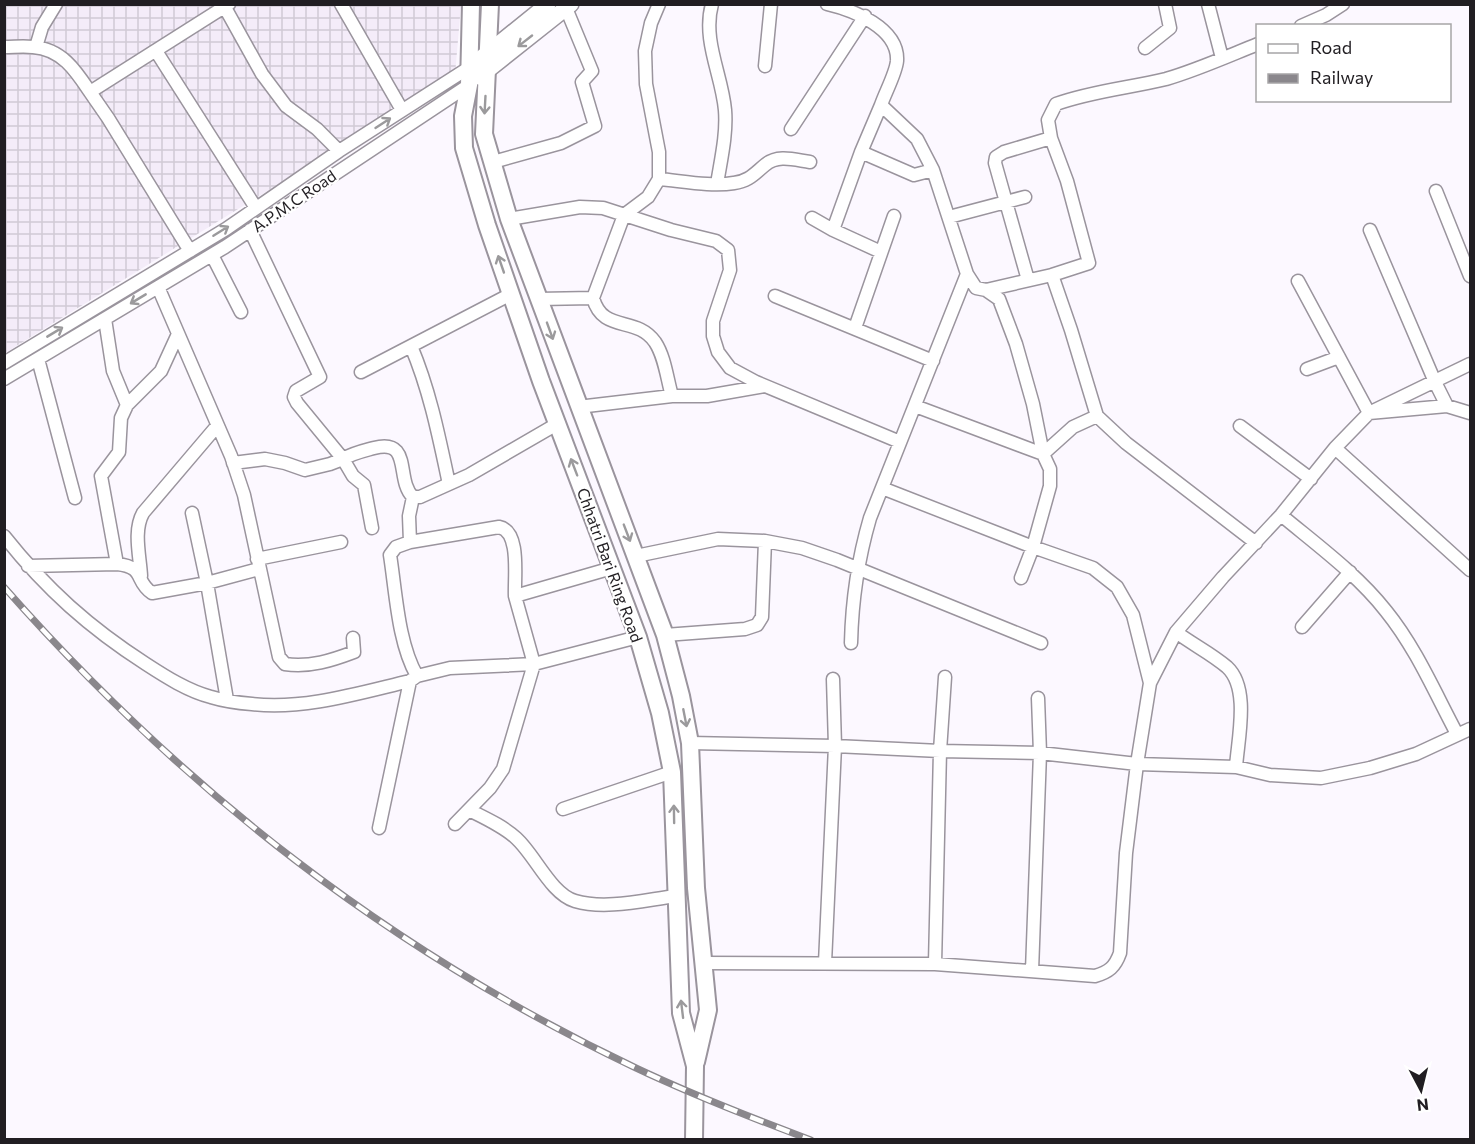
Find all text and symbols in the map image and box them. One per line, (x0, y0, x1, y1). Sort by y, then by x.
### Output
legend (1256, 24, 1451, 102)
one-way arrow (517, 34, 533, 47)
text: Road (1310, 36, 1352, 58)
text: Railway (1310, 66, 1373, 88)
one-way arrow (480, 94, 491, 114)
one-way arrow (374, 116, 391, 128)
street label: A.P.M.C Road (248, 166, 339, 236)
one-way arrow (213, 225, 230, 238)
one-way arrow (494, 255, 505, 274)
one-way arrow (130, 293, 147, 305)
one-way arrow (545, 321, 556, 340)
one-way arrow (46, 326, 63, 338)
one-way arrow (568, 459, 579, 477)
street label: Chhatri Bari Ring Road (574, 485, 647, 645)
one-way arrow (622, 523, 633, 542)
one-way arrow (680, 708, 691, 728)
one-way arrow (668, 805, 680, 825)
one-way arrow (676, 999, 687, 1019)
north arrow (1391, 1060, 1451, 1120)
text: N (1416, 1095, 1430, 1116)

